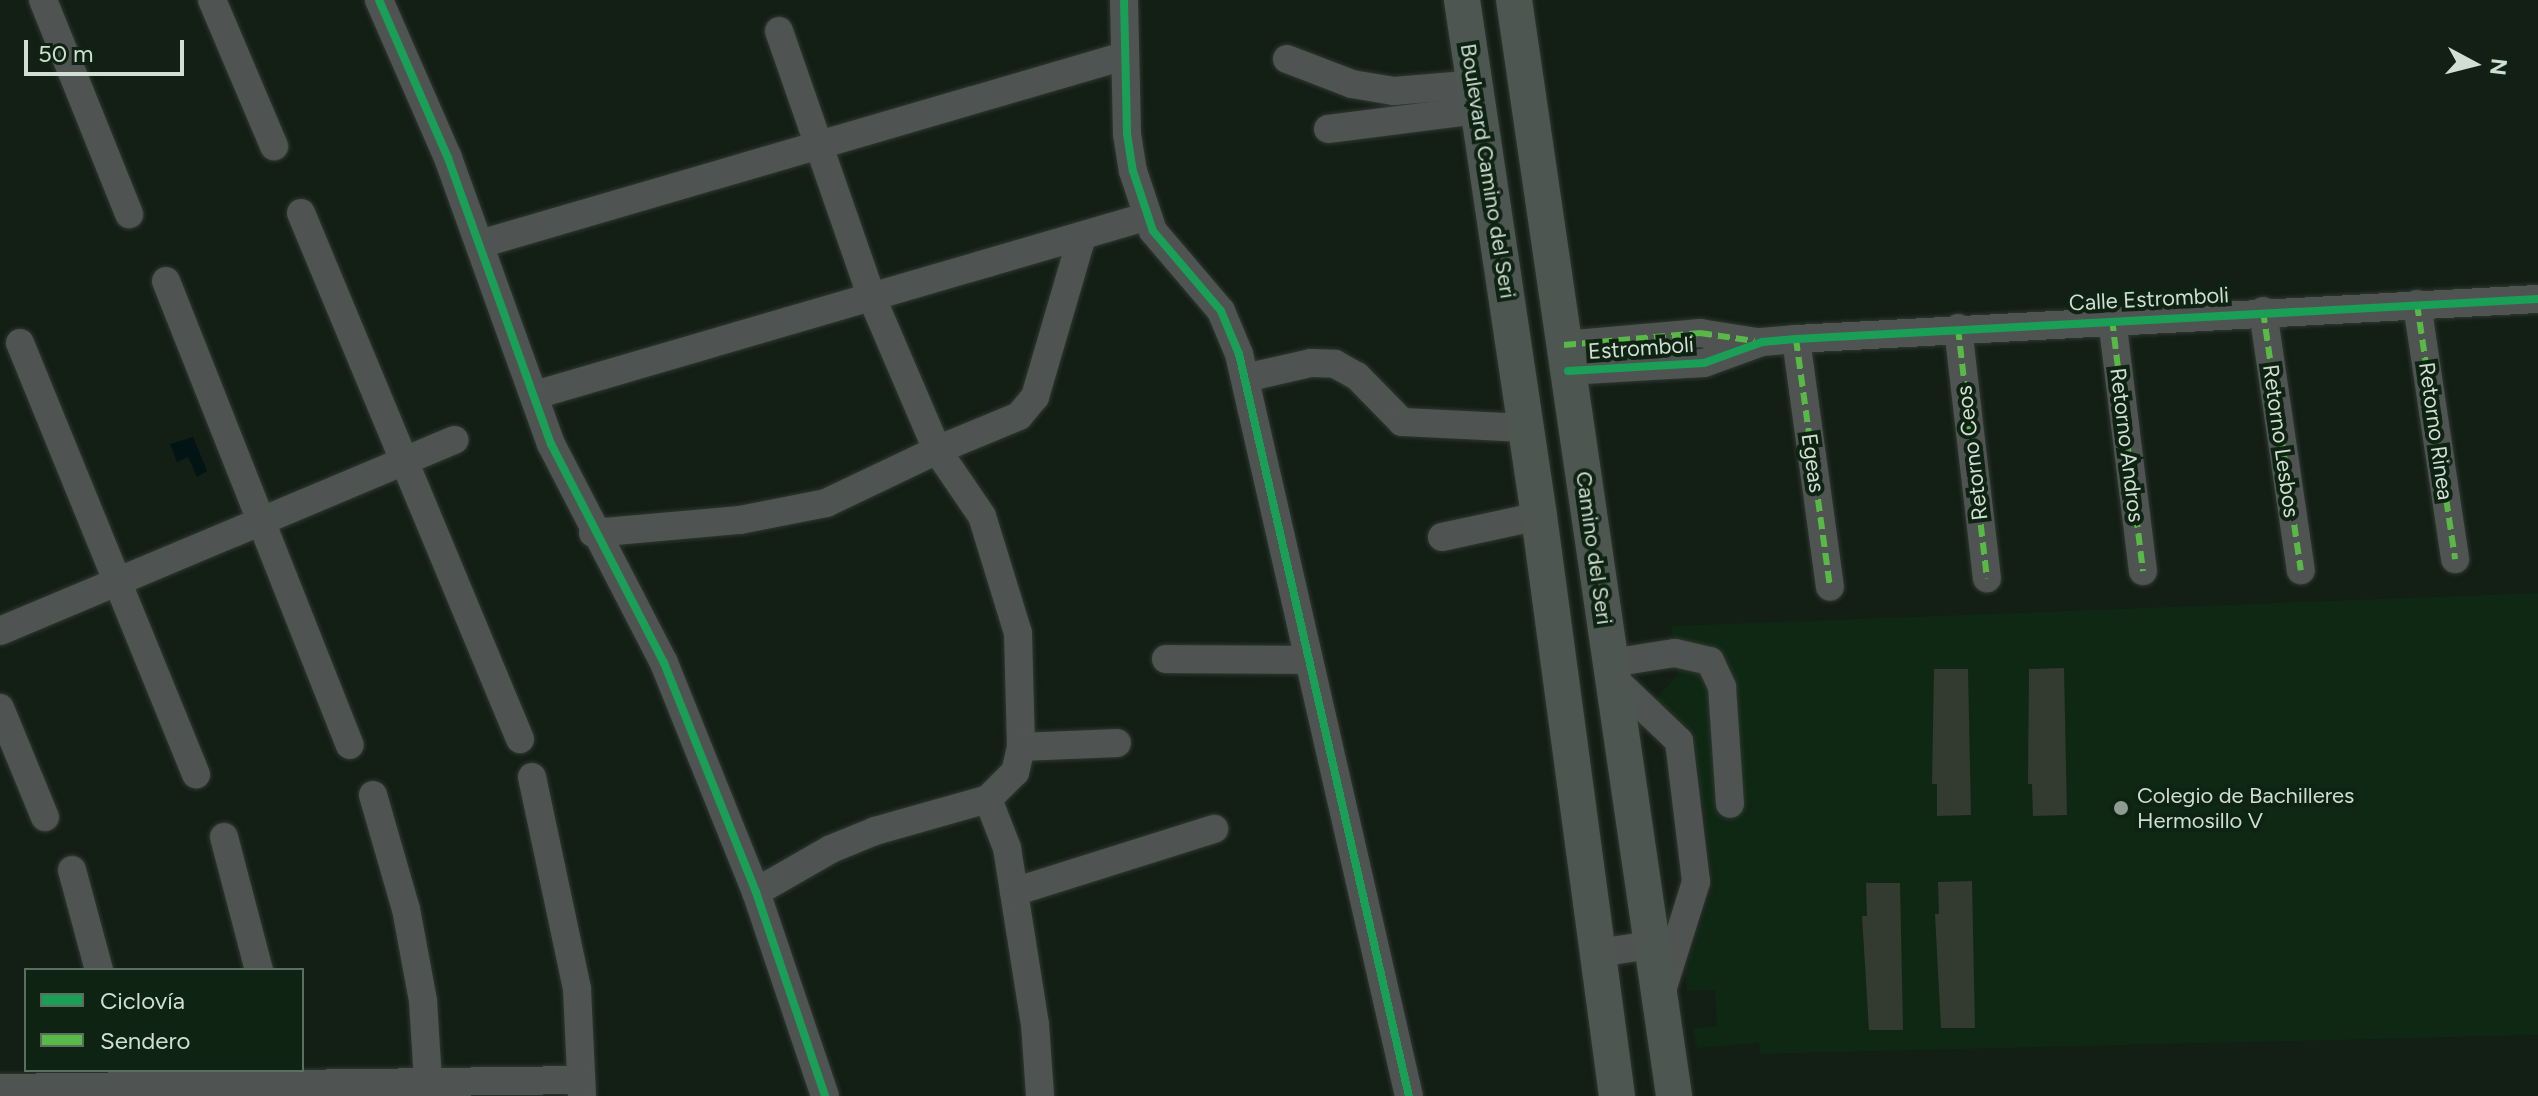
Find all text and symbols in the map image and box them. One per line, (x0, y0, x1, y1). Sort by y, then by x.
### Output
scale bar (28, 24, 188, 74)
north arrow (2434, 24, 2514, 104)
text: 50 m (38, 39, 94, 68)
street label: Boulevard Camino del Seri (1455, 42, 1521, 300)
text: N (2484, 57, 2513, 77)
street label: Calle Estromboli (2068, 282, 2230, 316)
street label: Estromboli (1587, 331, 1695, 365)
street label: Retorno Rinea (2413, 360, 2459, 502)
street label: Retorno Lesbos (2257, 363, 2305, 519)
street label: Retorno Andros (2104, 366, 2150, 524)
street label: Retorno Ceos (1951, 384, 1993, 522)
street label: Egeas (1796, 432, 1830, 494)
street label: Camino del Seri (1570, 470, 1618, 626)
place label: Colegio de Bachilleres Hermosillo V (2137, 782, 2354, 834)
marker: Colegio de Bachilleres Hermosillo V (2112, 799, 2130, 817)
legend (24, 968, 304, 1072)
text: Ciclovía (100, 986, 185, 1015)
text: Sendero (100, 1026, 190, 1055)

